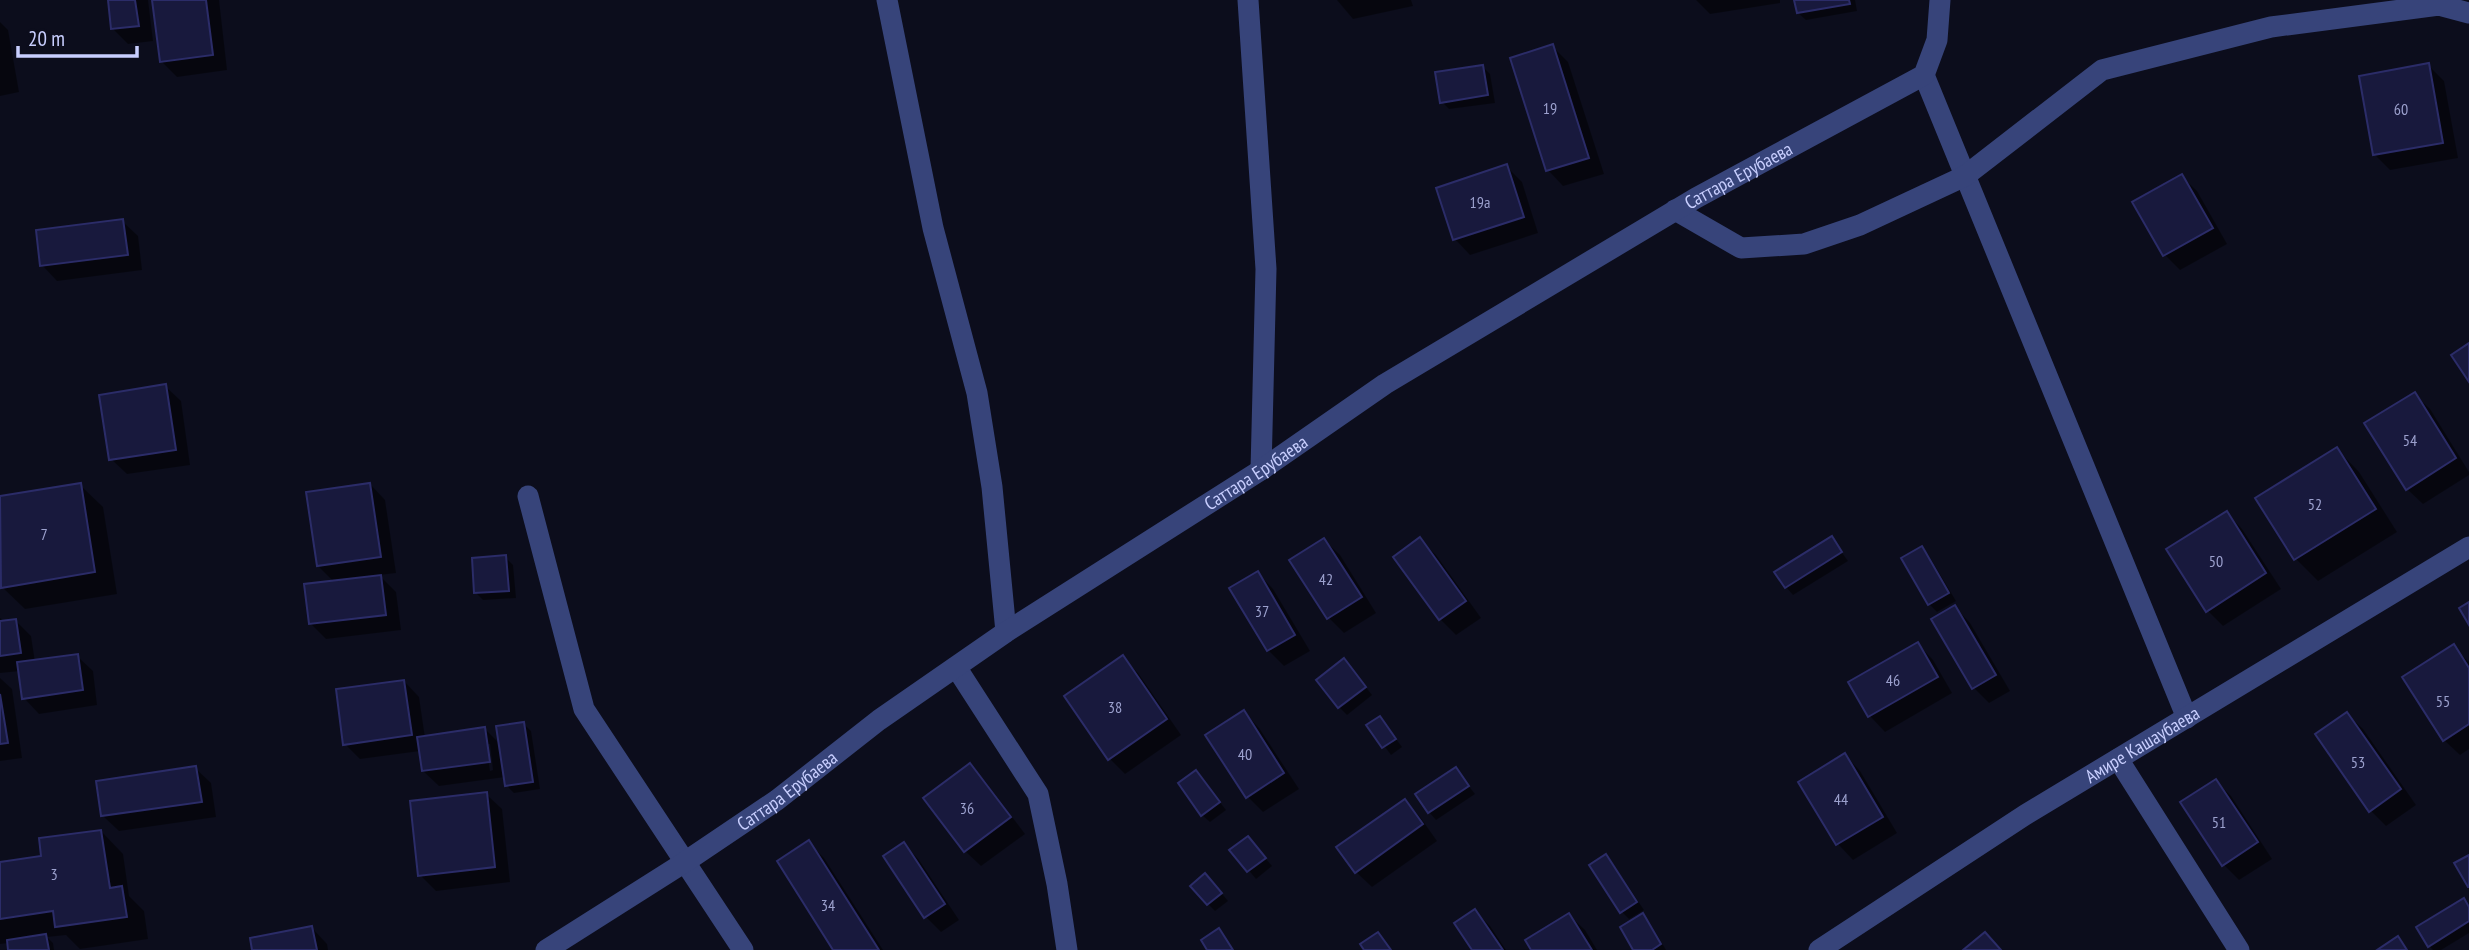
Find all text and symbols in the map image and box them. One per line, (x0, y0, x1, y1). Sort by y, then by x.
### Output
scale bar (18, 14, 136, 58)
text: 20 m (28, 25, 65, 52)
house number: 19 (1543, 98, 1557, 118)
house number: 60 (2394, 99, 2408, 119)
street label: Саттара Ерубаева (1680, 136, 1796, 214)
house number: 19а (1470, 192, 1490, 212)
street label: Саттара Ерубаева (1199, 429, 1312, 515)
house number: 54 (2403, 430, 2417, 450)
house number: 52 (2308, 494, 2322, 514)
house number: 7 (40, 524, 48, 544)
house number: 50 (2209, 551, 2223, 571)
house number: 42 (1319, 569, 1333, 589)
house number: 37 (1255, 601, 1269, 621)
house number: 46 (1886, 670, 1900, 690)
house number: 55 (2436, 691, 2450, 711)
house number: 38 (1108, 697, 1122, 717)
street label: Амире Кашаубаева (2080, 701, 2204, 788)
house number: 40 (1238, 744, 1252, 764)
street label: Саттара Ерубаева (732, 745, 842, 836)
house number: 53 (2351, 752, 2365, 772)
house number: 44 (1834, 789, 1848, 809)
house number: 36 (960, 798, 974, 818)
house number: 51 (2212, 812, 2226, 832)
house number: 3 (50, 864, 58, 884)
house number: 34 (821, 895, 835, 915)

